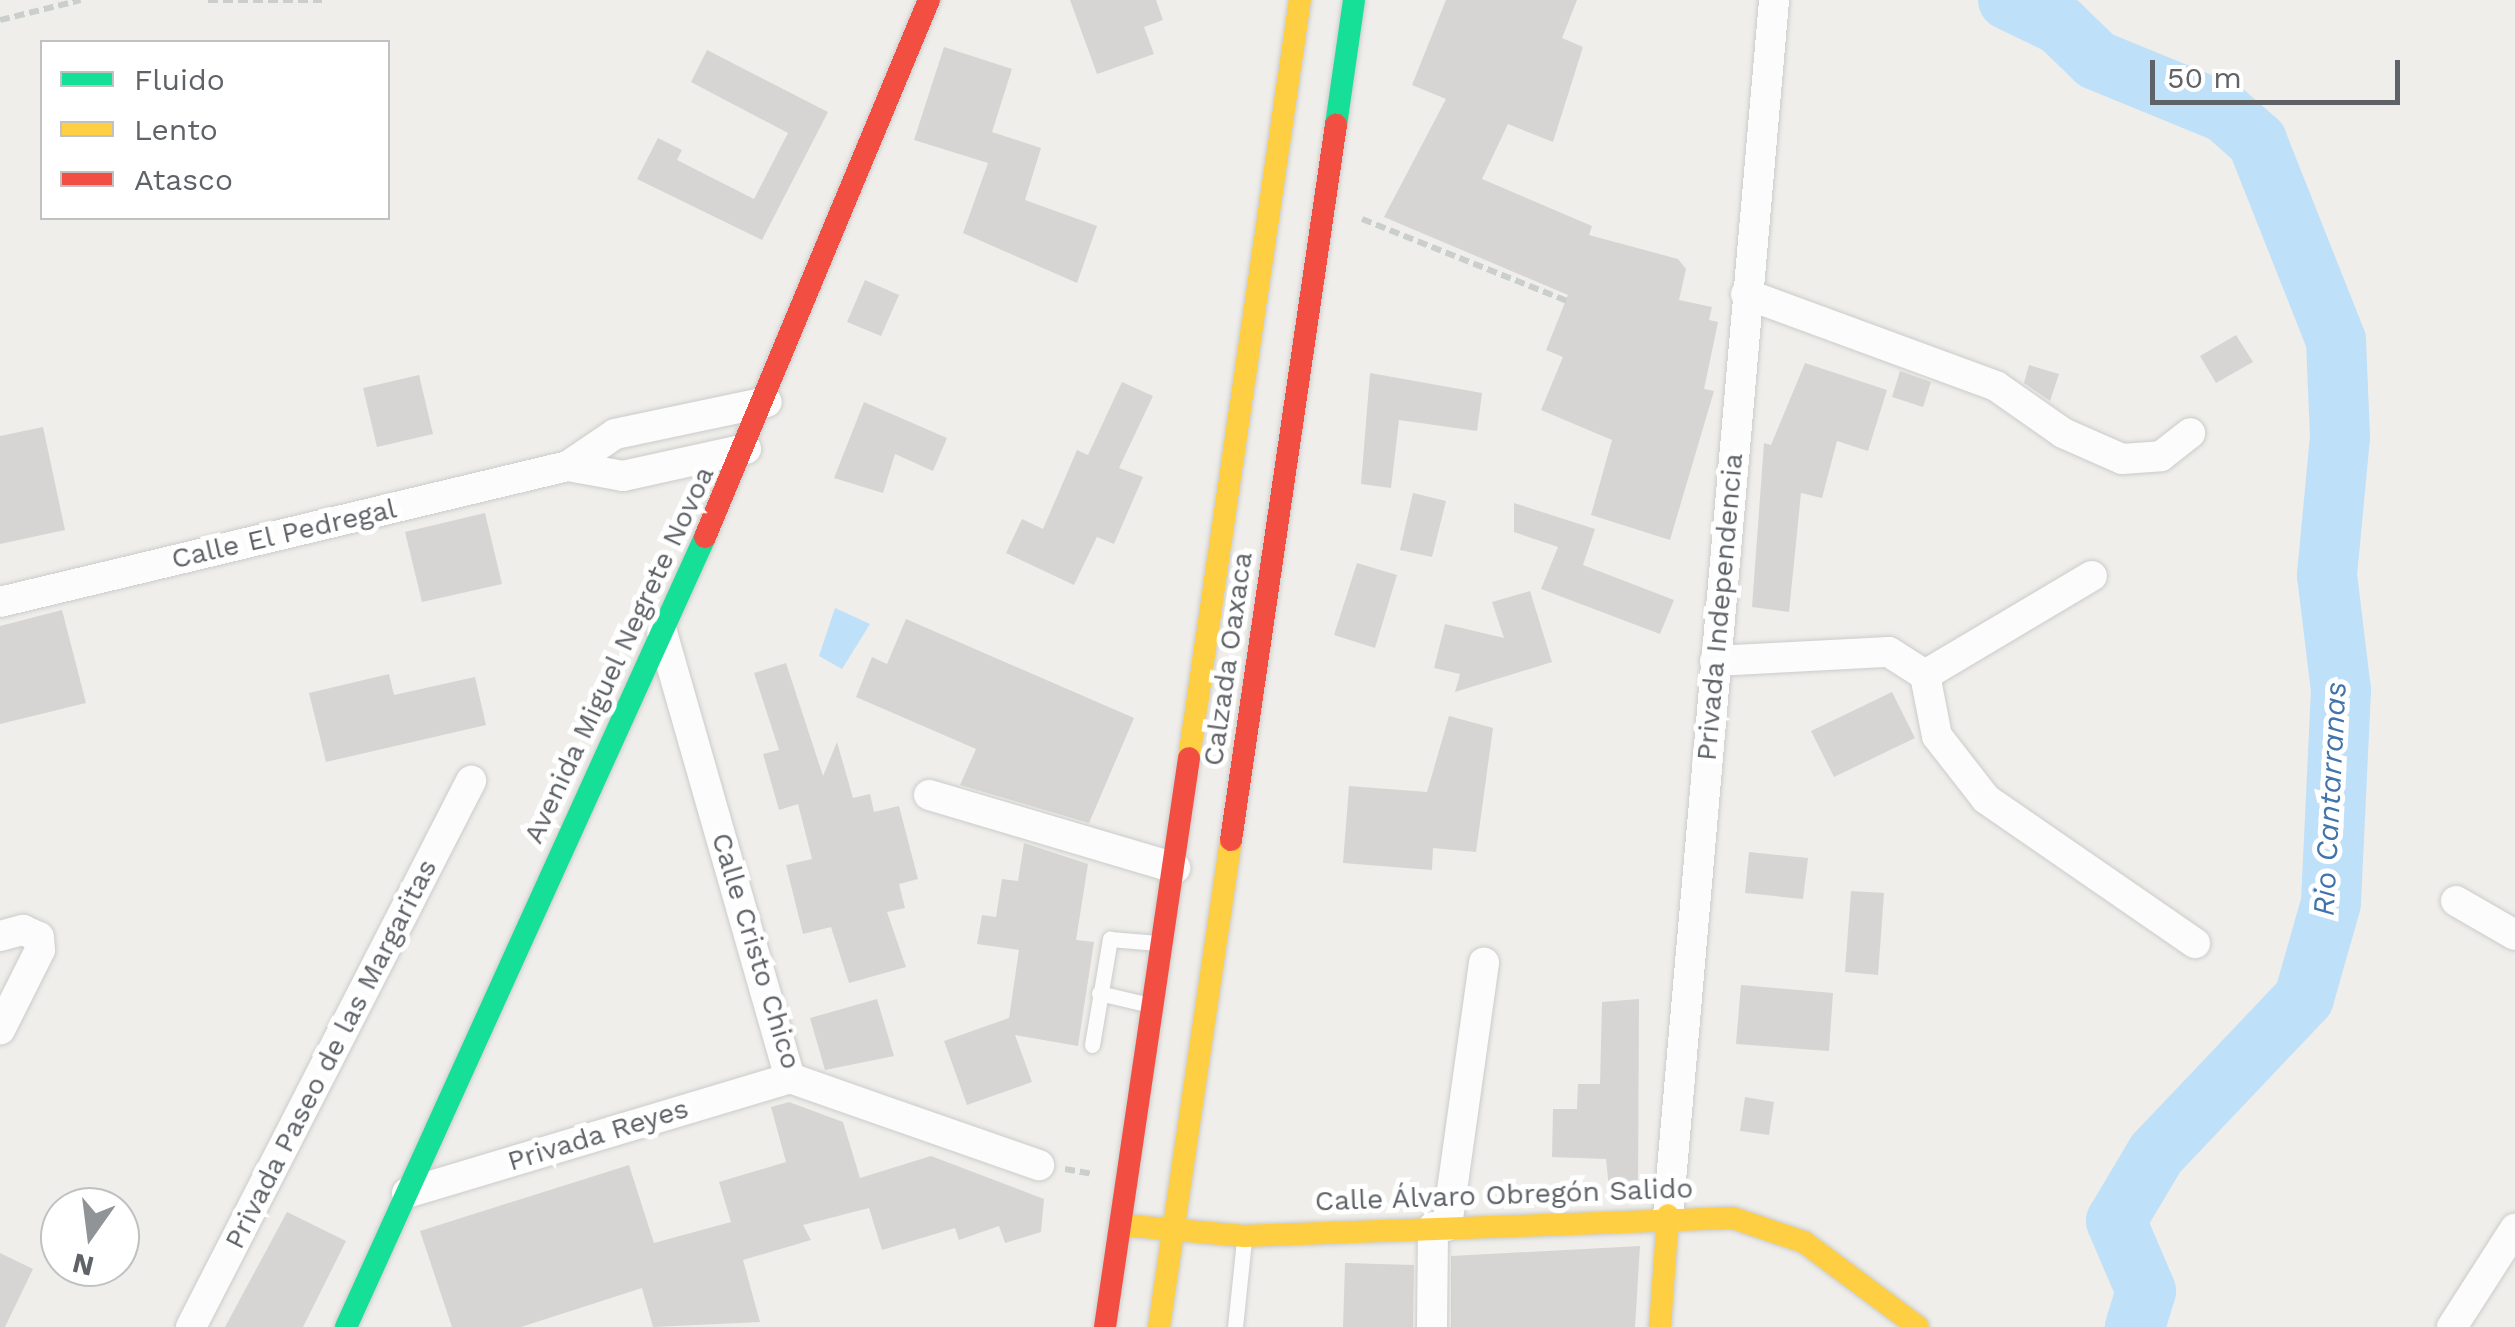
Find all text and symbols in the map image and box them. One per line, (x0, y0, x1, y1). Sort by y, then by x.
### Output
legend (40, 40, 390, 220)
scale bar (2155, 40, 2405, 102)
text: 50 m (2167, 60, 2242, 95)
text: Fluido (134, 62, 225, 97)
text: Lento (134, 112, 218, 147)
text: Atasco (134, 162, 233, 197)
street label: Privada Independencia (1690, 452, 1750, 762)
street label: Avenida Miguel Negrete Novoa (516, 460, 722, 850)
street label: Calle El Pedregal (168, 492, 400, 576)
street label: Calzada Oaxaca (1196, 550, 1260, 768)
water label: Rio Cantarranas (2306, 681, 2354, 917)
street label: Calle Cristo Chico (704, 829, 808, 1073)
street label: Privada Paseo de las Margaritas (218, 853, 444, 1255)
street label: Privada Reyes (503, 1091, 693, 1179)
street label: Calle Álvaro Obregón Salido (1314, 1172, 1694, 1218)
north arrow (40, 1187, 140, 1287)
text: N (69, 1246, 97, 1283)

